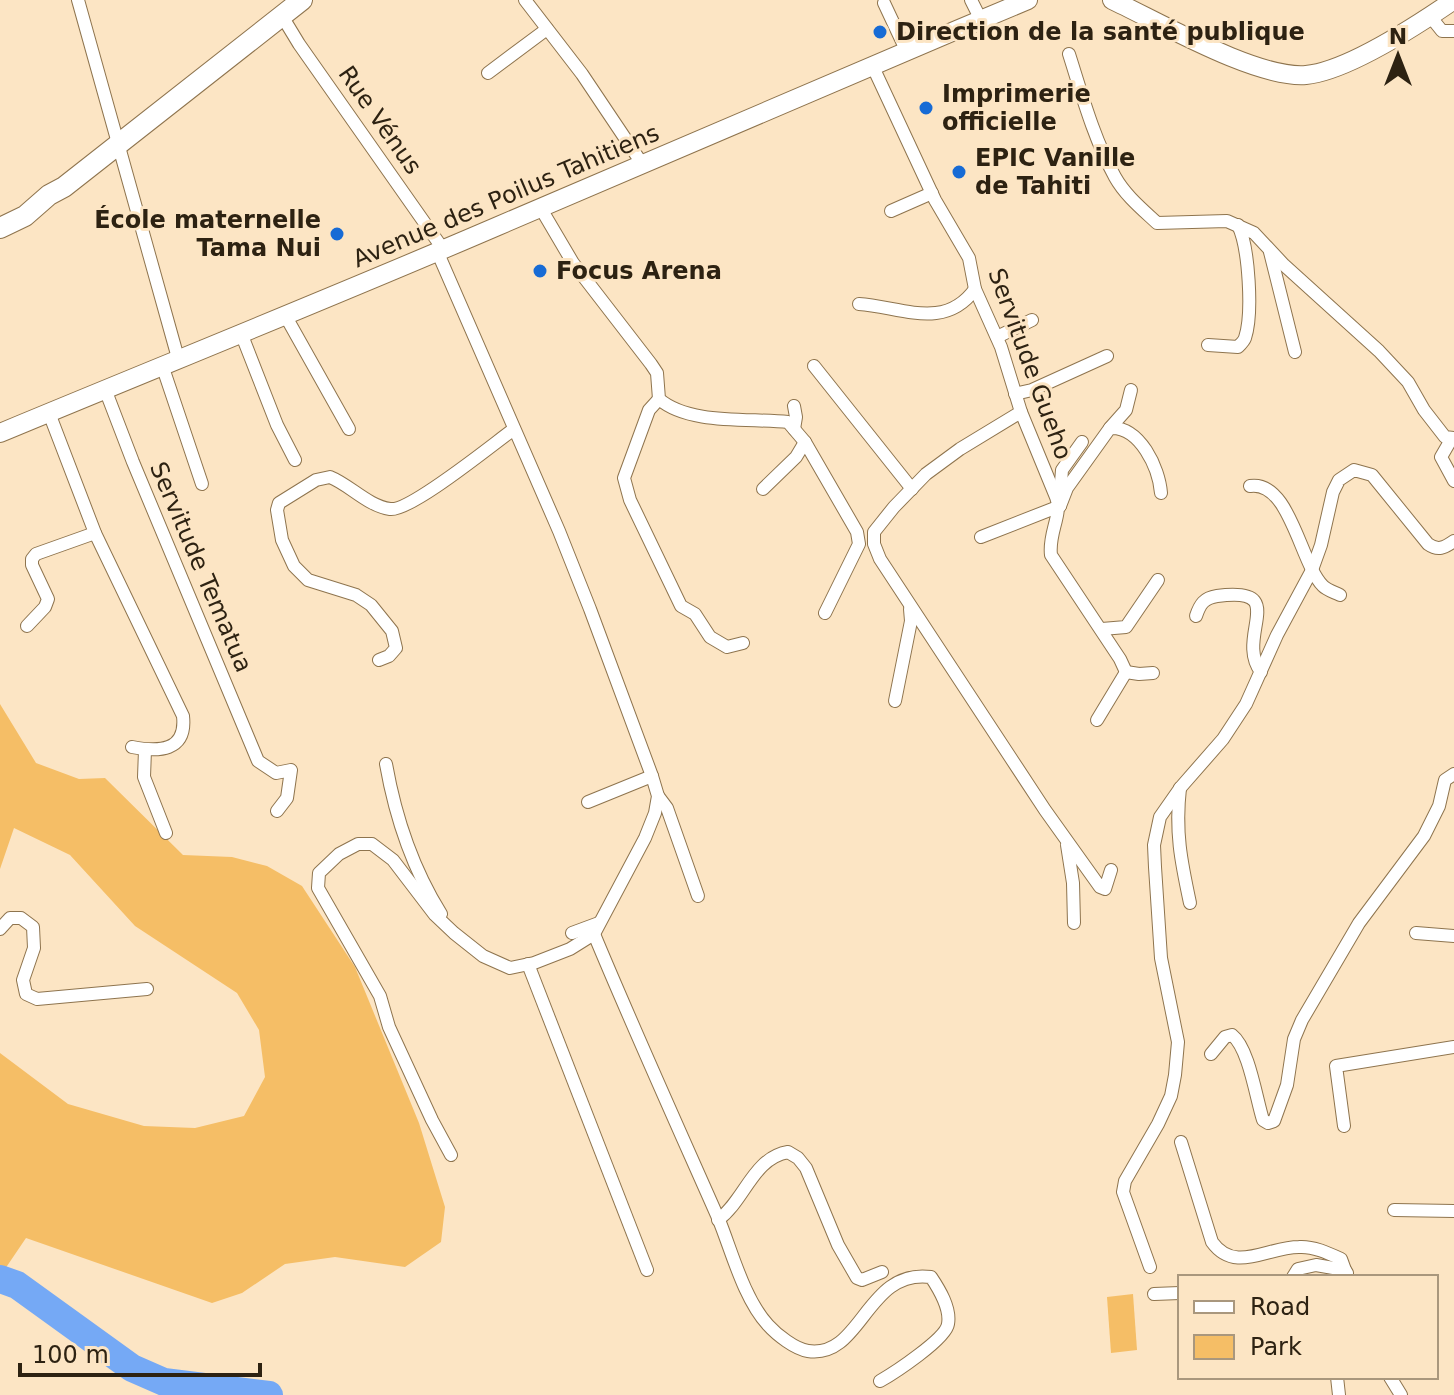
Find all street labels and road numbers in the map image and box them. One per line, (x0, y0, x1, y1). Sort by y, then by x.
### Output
street label: Rue Vénus (333, 61, 427, 179)
street label: Avenue des Poilus Tahitiens (349, 119, 663, 273)
street label: Servitude Gueho (982, 265, 1078, 463)
street label: Servitude Tematua (144, 458, 258, 676)

